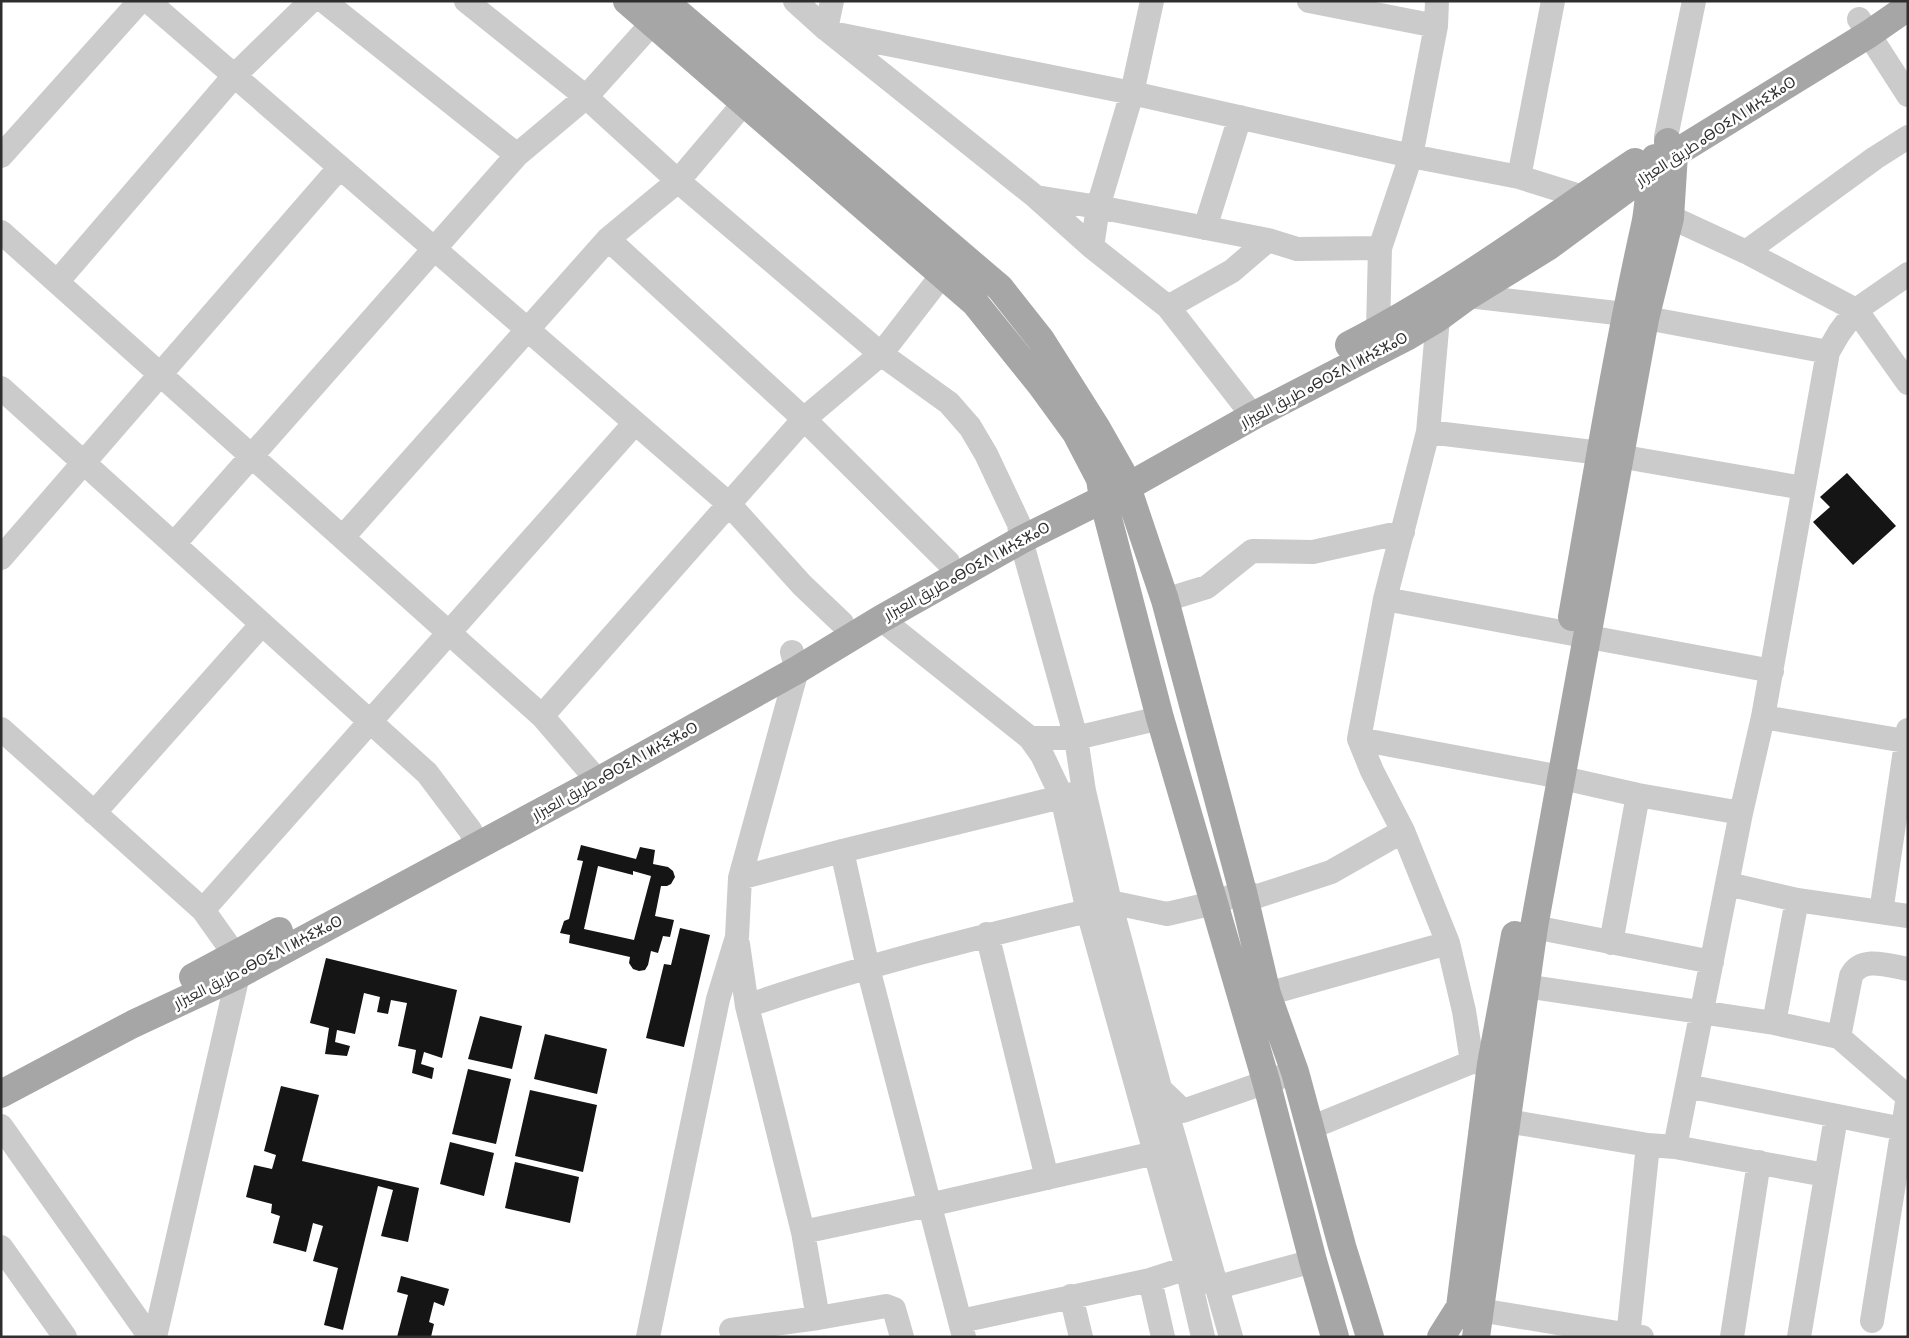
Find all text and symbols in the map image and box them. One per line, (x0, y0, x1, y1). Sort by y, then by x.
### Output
street label: طريق العيزار ⴰⴱⵔⵉⴷ ⵏ ⵍⵄⵉⵣⴰⵔ (1632, 72, 1800, 191)
street label: طريق العيزار ⴰⴱⵔⵉⴷ ⵏ ⵍⵄⵉⵣⴰⵔ (1236, 328, 1411, 433)
street label: طريق العيزار ⴰⴱⵔⵉⴷ ⵏ ⵍⵄⵉⵣⴰⵔ (880, 518, 1054, 626)
street label: طريق العيزار ⴰⴱⵔⵉⴷ ⵏ ⵍⵄⵉⵣⴰⵔ (528, 718, 702, 826)
street label: طريق العيزار ⴰⴱⵔⵉⴷ ⵏ ⵍⵄⵉⵣⴰⵔ (170, 911, 346, 1014)

